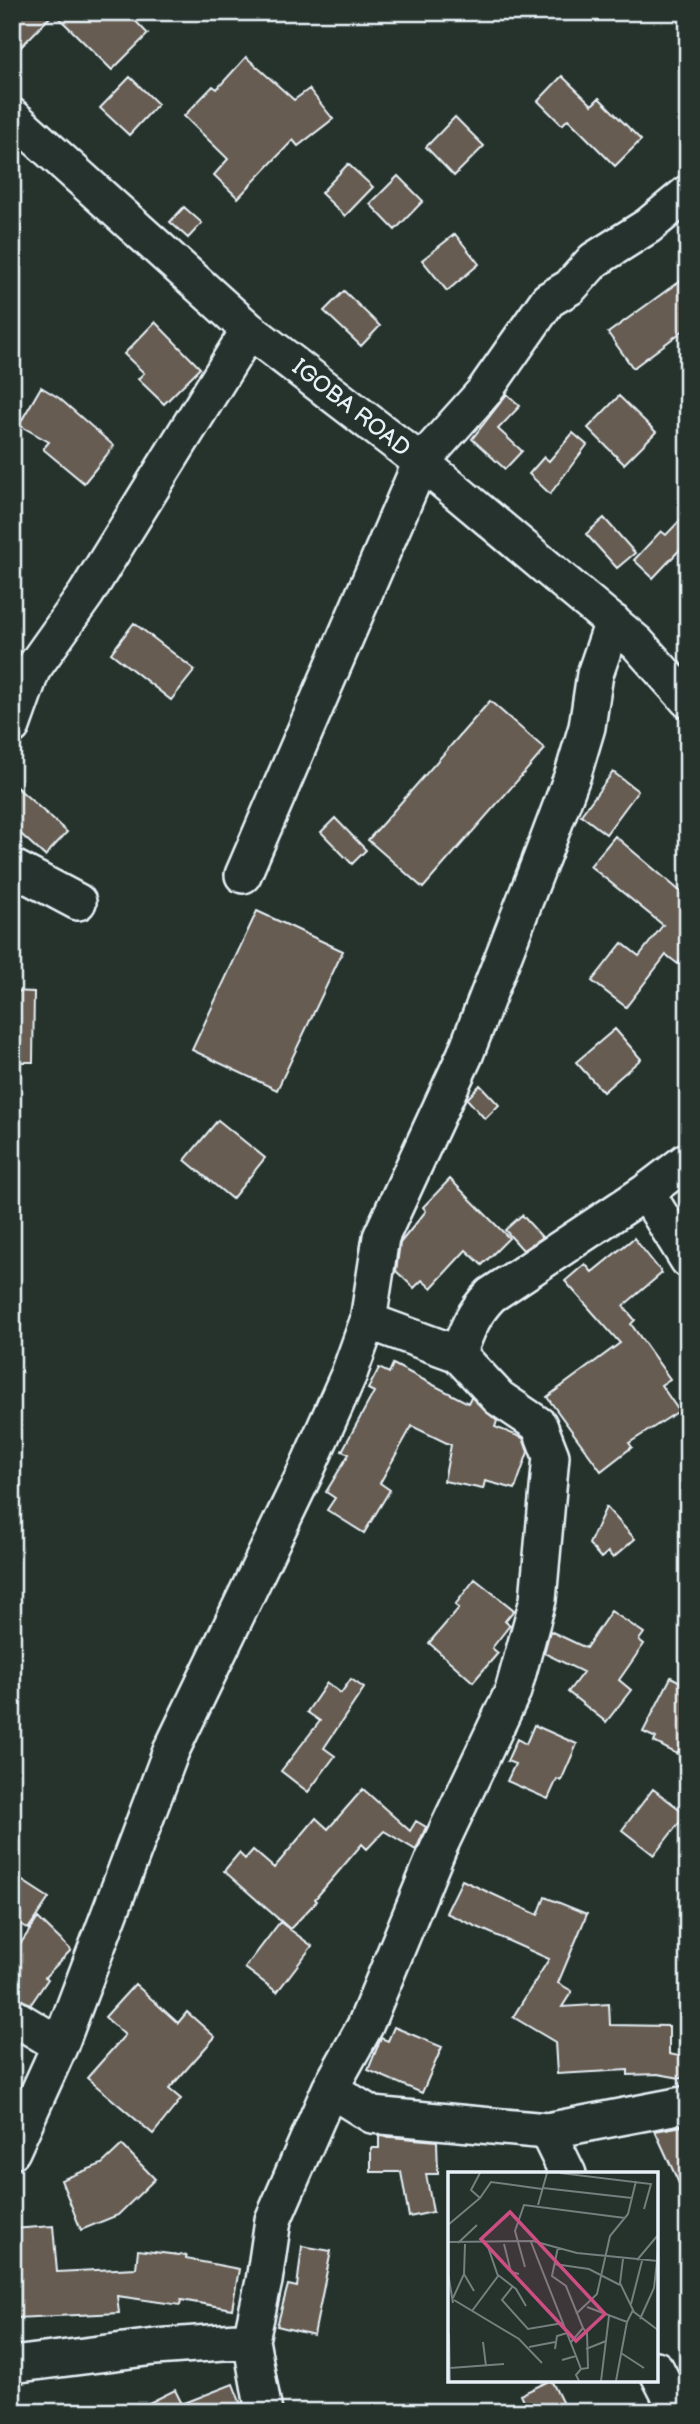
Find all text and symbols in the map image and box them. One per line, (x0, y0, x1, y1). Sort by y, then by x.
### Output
street label: IGOBA ROAD (286, 353, 416, 463)
inset map (448, 2172, 658, 2382)

